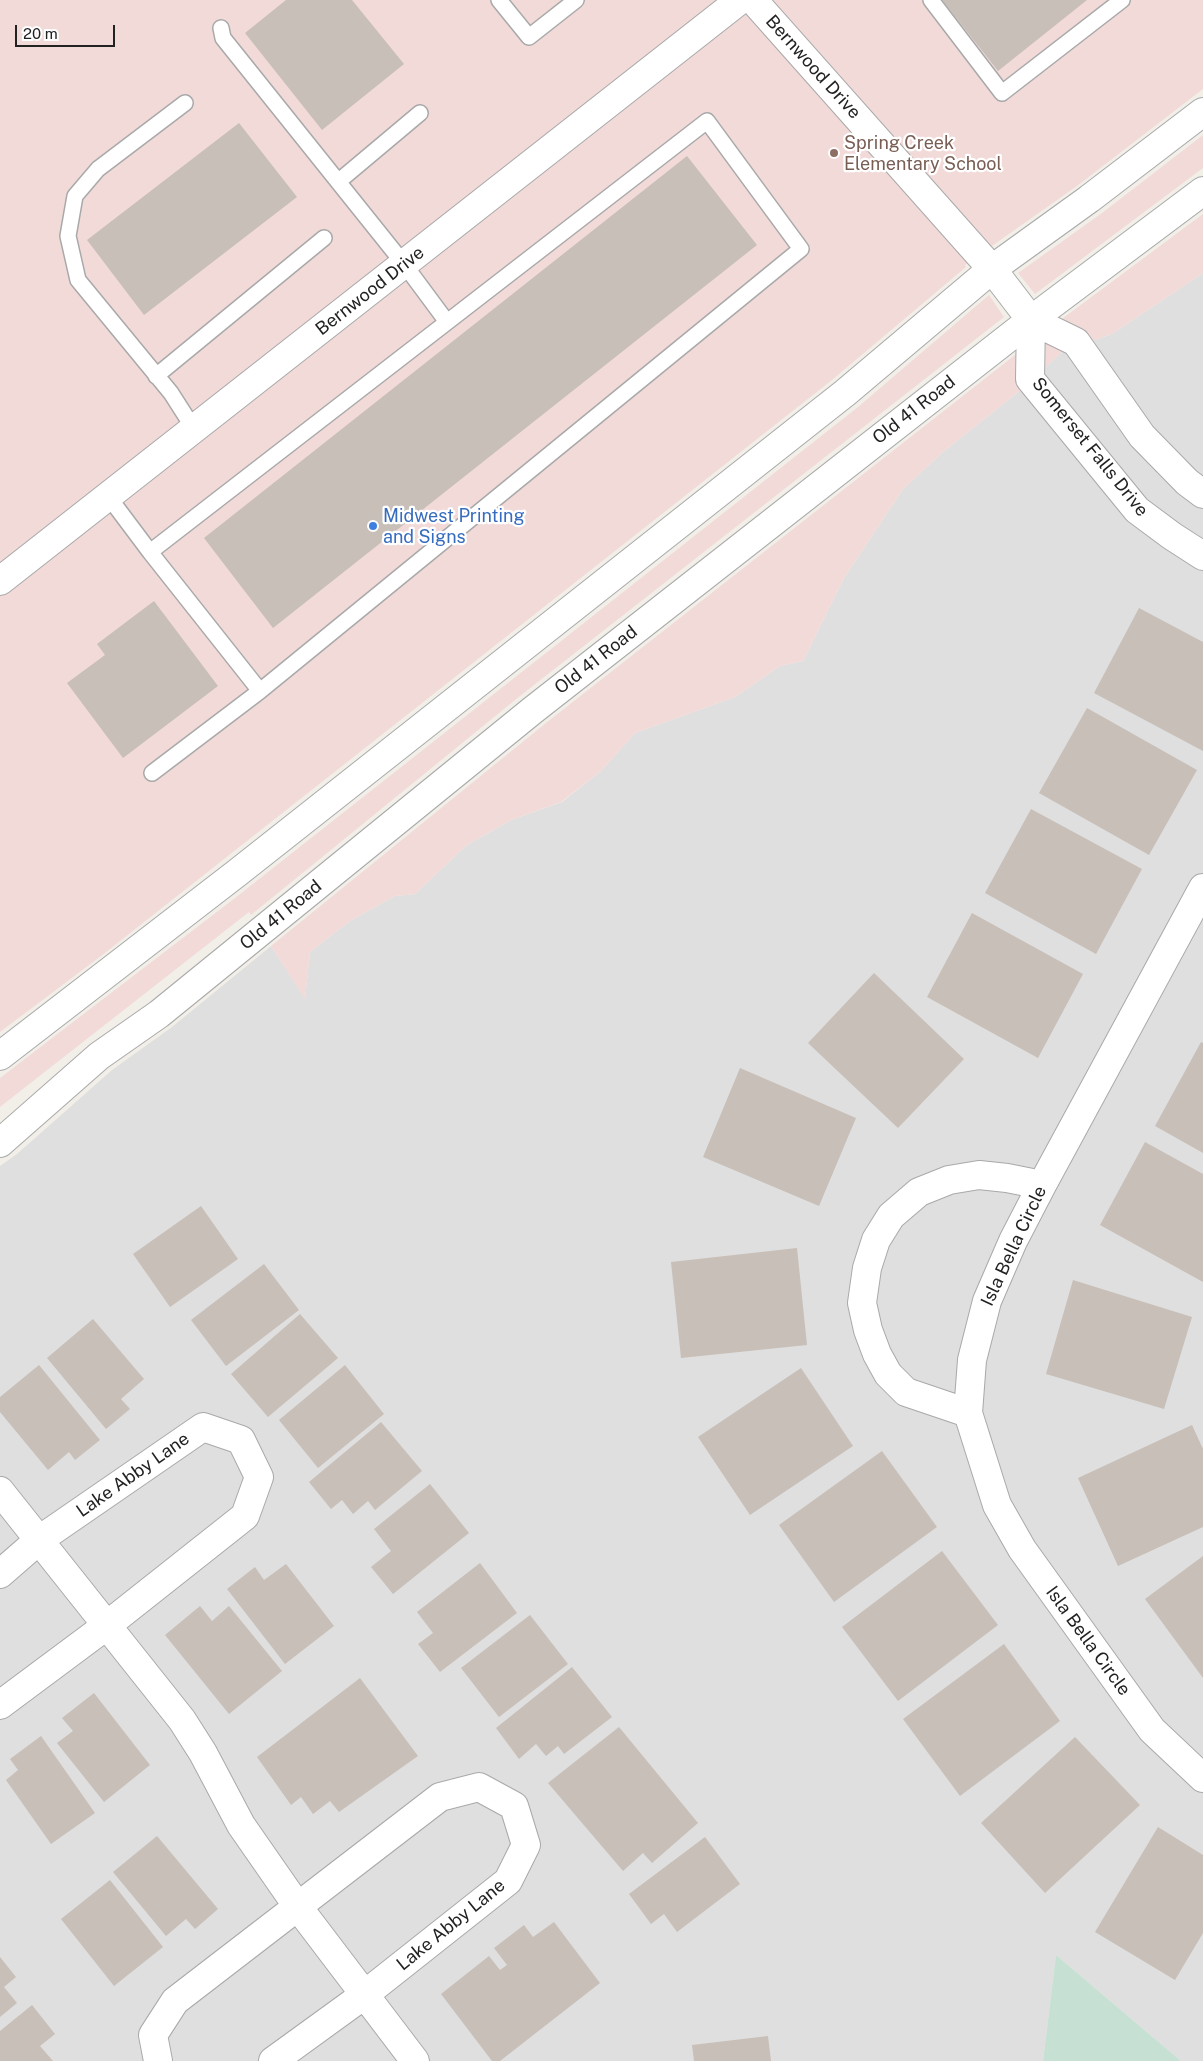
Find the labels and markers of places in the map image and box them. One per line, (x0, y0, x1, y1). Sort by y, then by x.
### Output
place label: Spring Creek Elementary School (844, 132, 1002, 174)
marker: Spring Creek Elementary School (828, 147, 840, 159)
place label: Midwest Printing and Signs (383, 505, 525, 548)
marker: Midwest Printing and Signs (367, 520, 379, 532)

